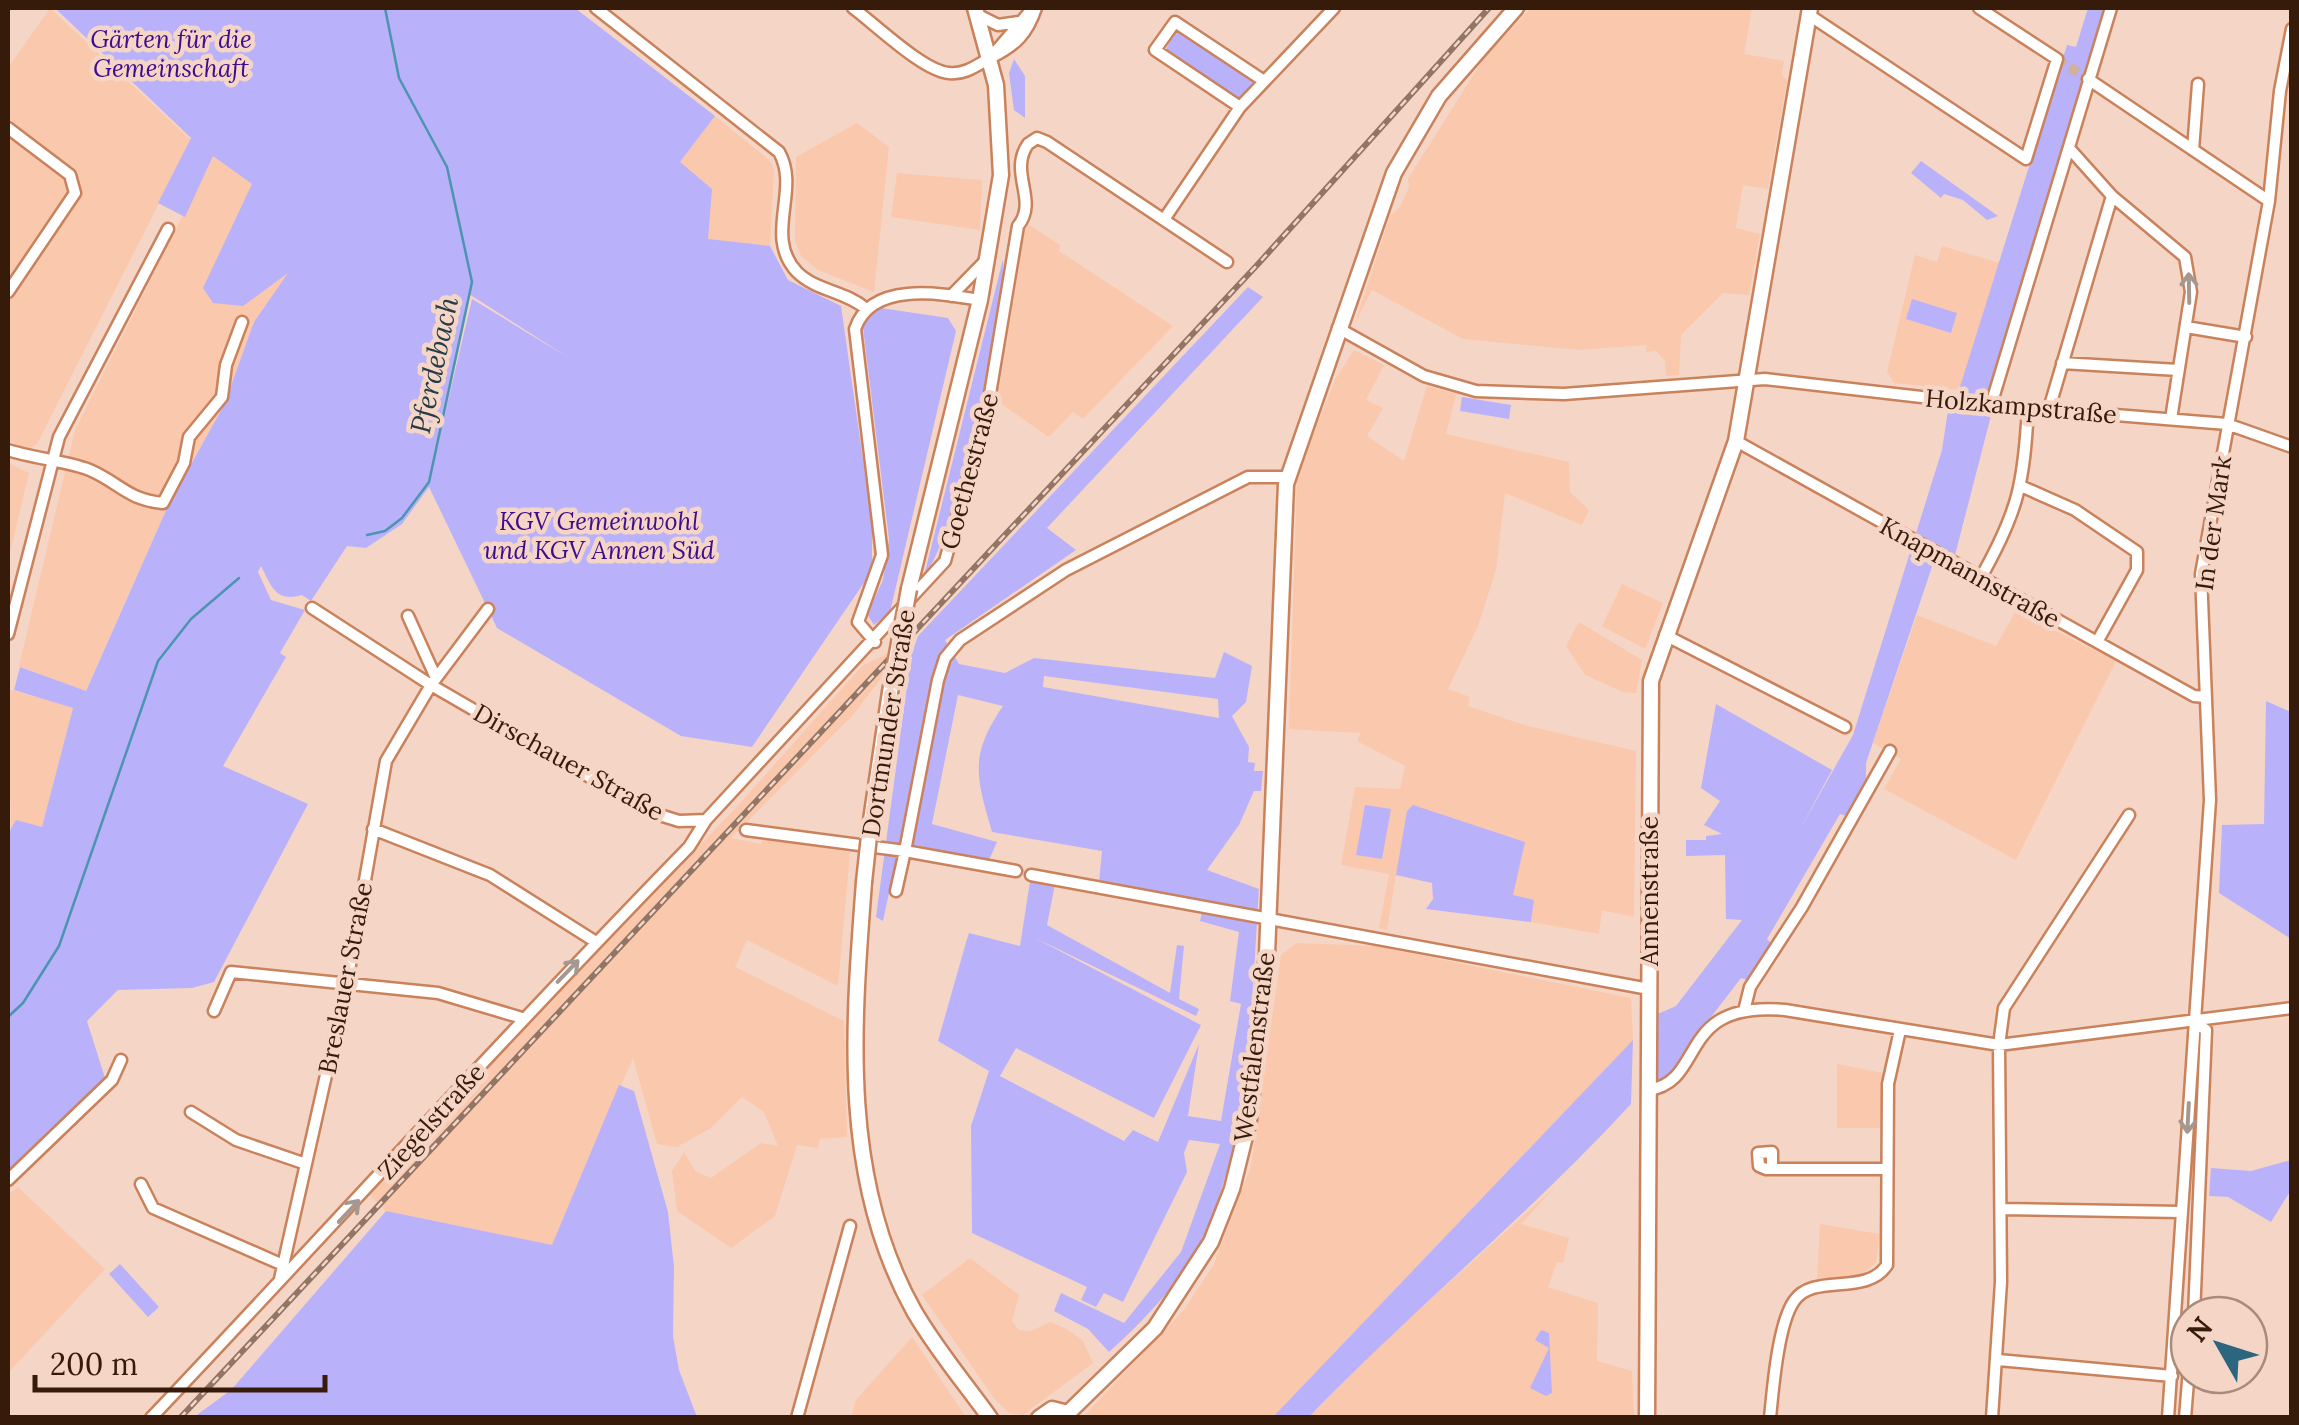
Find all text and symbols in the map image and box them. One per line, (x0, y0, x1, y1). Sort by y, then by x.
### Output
park label: Gärten für die Gemeinschaft (90, 23, 252, 84)
one-way arrow (2180, 272, 2198, 305)
water label: Pferdebach (402, 293, 466, 437)
street label: Holzkampstraße (1924, 382, 2118, 430)
street label: Goethestraße (933, 389, 1005, 553)
street label: In der Mark (2188, 453, 2238, 592)
park label: KGV Gemeinwohl und KGV Annen Süd (483, 505, 715, 566)
street label: Knapmannstraße (1874, 509, 2066, 635)
street label: Dortmunder Straße (854, 607, 922, 839)
street label: Dirschauer Straße (468, 696, 670, 828)
street label: Annenstraße (1633, 816, 1665, 967)
street label: Breslauer Straße (311, 880, 379, 1076)
street label: Westfalenstraße (1226, 950, 1282, 1144)
one-way arrow (556, 959, 580, 983)
street label: Ziegelstraße (371, 1056, 491, 1186)
one-way arrow (2178, 1102, 2197, 1134)
one-way arrow (337, 1199, 360, 1224)
north arrow (2169, 1295, 2269, 1395)
text: N (2179, 1310, 2220, 1349)
scale bar (35, 1330, 325, 1392)
text: 200 m (50, 1345, 138, 1383)

